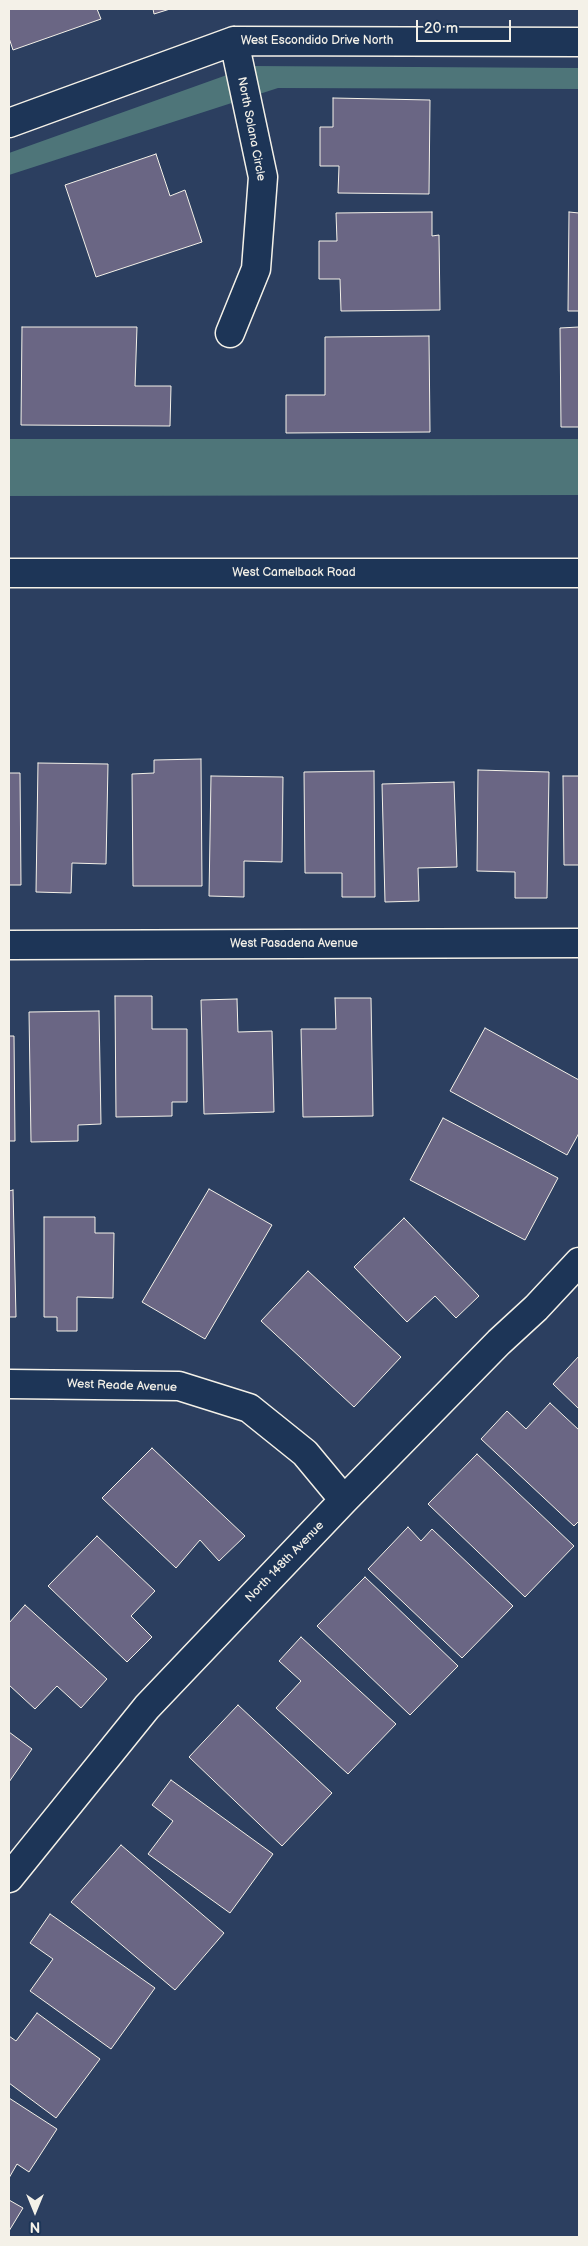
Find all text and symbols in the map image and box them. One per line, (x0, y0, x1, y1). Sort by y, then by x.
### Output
scale bar (418, 10, 513, 42)
text: 20 m (424, 19, 458, 38)
street label: West Escondido Drive North (241, 34, 393, 48)
street label: North Solana Circle (234, 76, 268, 182)
street label: West Camelback Road (232, 566, 356, 580)
street label: West Pasadena Avenue (230, 937, 358, 951)
street label: West Reade Avenue (67, 1377, 177, 1395)
street label: North 148th Avenue (243, 1519, 327, 1605)
north arrow (10, 2186, 60, 2236)
text: N (30, 2218, 40, 2235)

